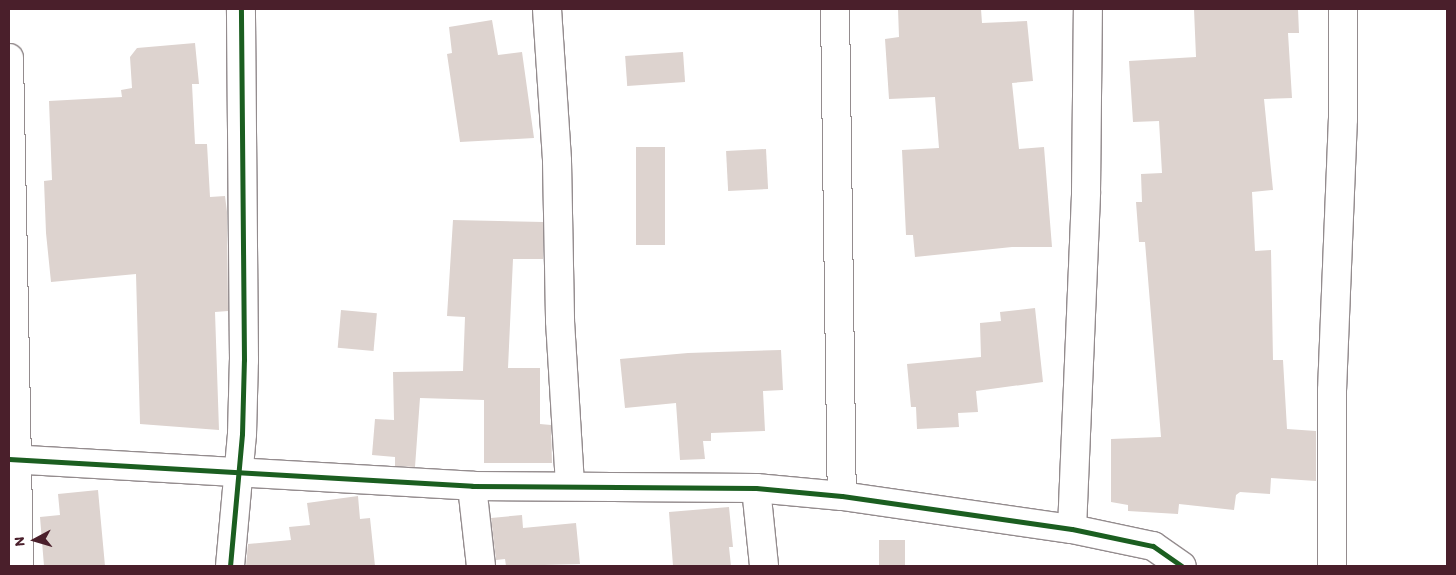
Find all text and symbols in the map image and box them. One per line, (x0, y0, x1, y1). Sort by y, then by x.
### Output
north arrow (10, 515, 60, 565)
text: N (11, 536, 29, 547)

